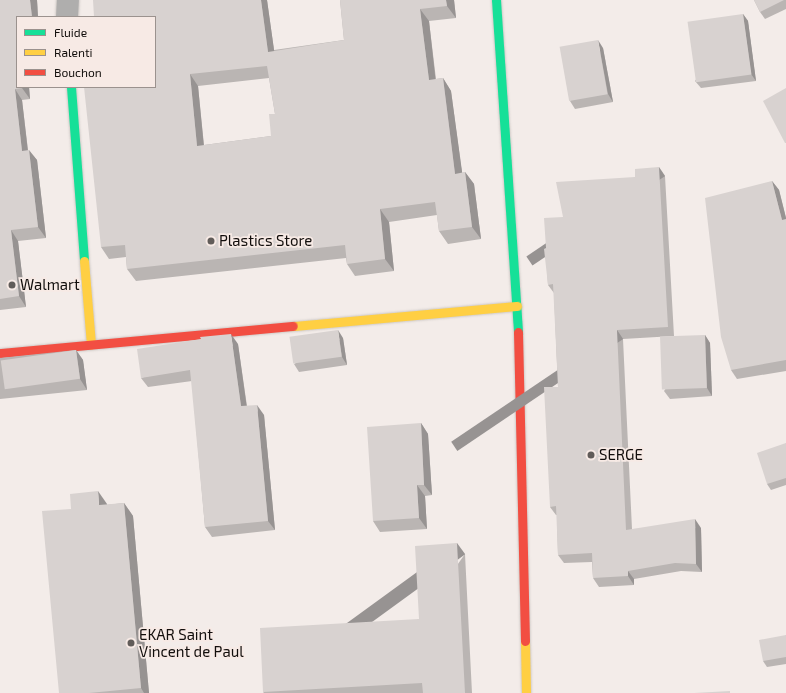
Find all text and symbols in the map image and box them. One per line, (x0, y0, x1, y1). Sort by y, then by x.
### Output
legend (16, 16, 156, 88)
text: Fluide (54, 25, 87, 39)
text: Ralenti (54, 45, 93, 59)
text: Bouchon (54, 65, 102, 79)
place label: Plastics Store (219, 232, 312, 250)
marker: Plastics Store (206, 236, 216, 246)
place label: Walmart (20, 276, 80, 294)
marker: Walmart (7, 280, 17, 290)
place label: SERGE (599, 446, 643, 464)
marker: SERGE (586, 450, 596, 460)
place label: EKAR Saint Vincent de Paul (139, 625, 244, 660)
marker: EKAR Saint Vincent de Paul (126, 638, 136, 648)

